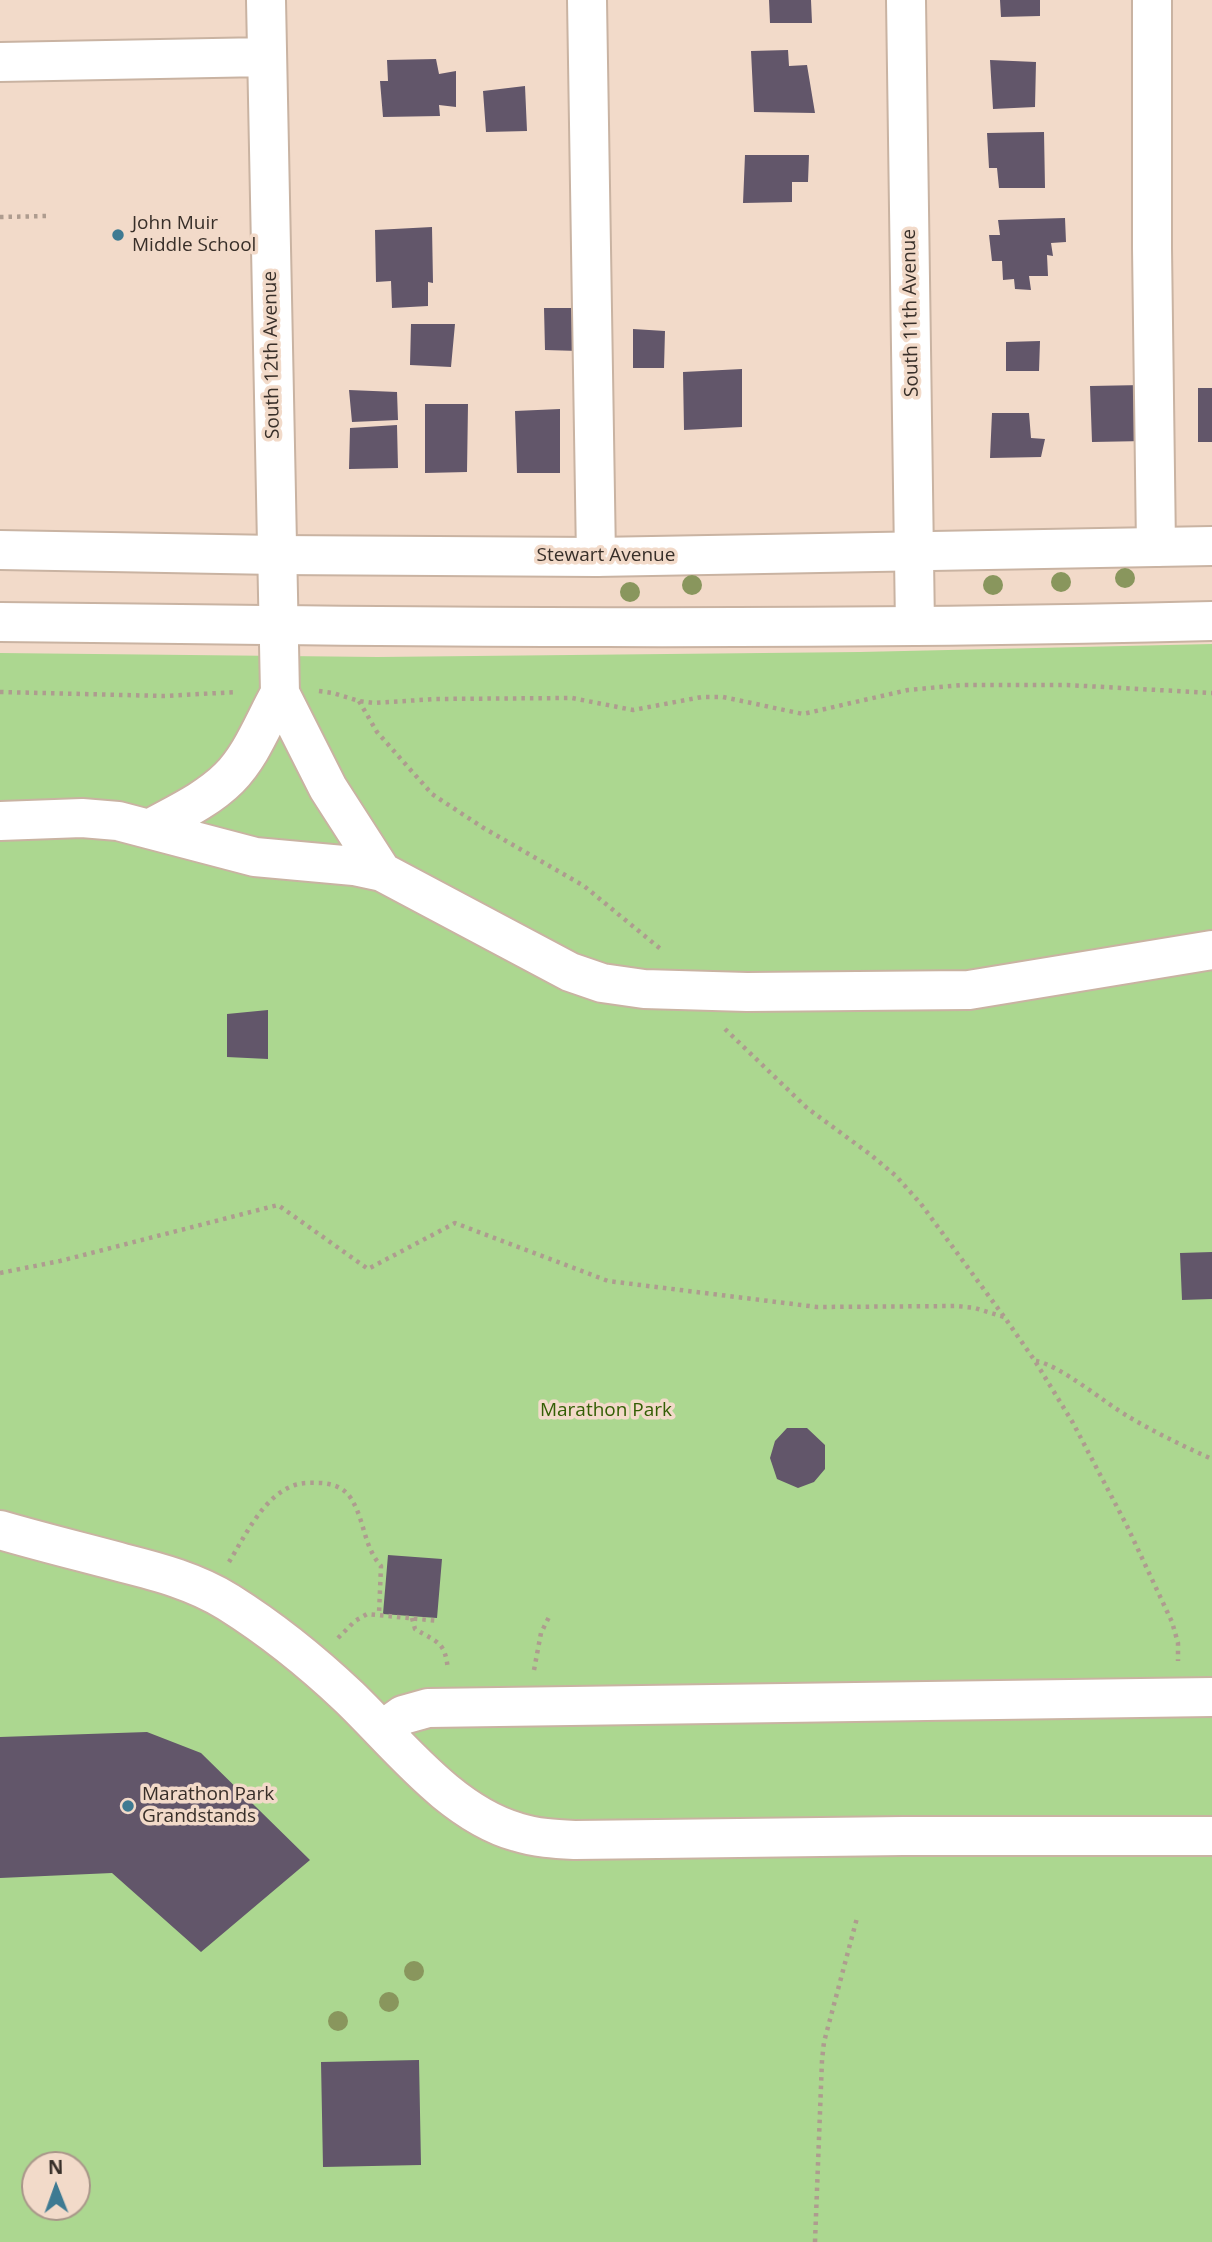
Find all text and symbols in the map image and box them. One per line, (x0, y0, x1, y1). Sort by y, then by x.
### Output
place label: John Muir Middle School (132, 213, 256, 257)
marker: John Muir Middle School (110, 227, 126, 243)
street label: South 11th Avenue (898, 229, 924, 397)
street label: South 12th Avenue (259, 271, 285, 439)
street label: Stewart Avenue (537, 545, 675, 567)
park label: Marathon Park (540, 1400, 672, 1422)
place label: Marathon Park Grandstands (142, 1784, 274, 1828)
marker: Marathon Park Grandstands (120, 1798, 136, 1814)
north arrow (21, 2151, 91, 2221)
text: N (48, 2154, 64, 2180)

